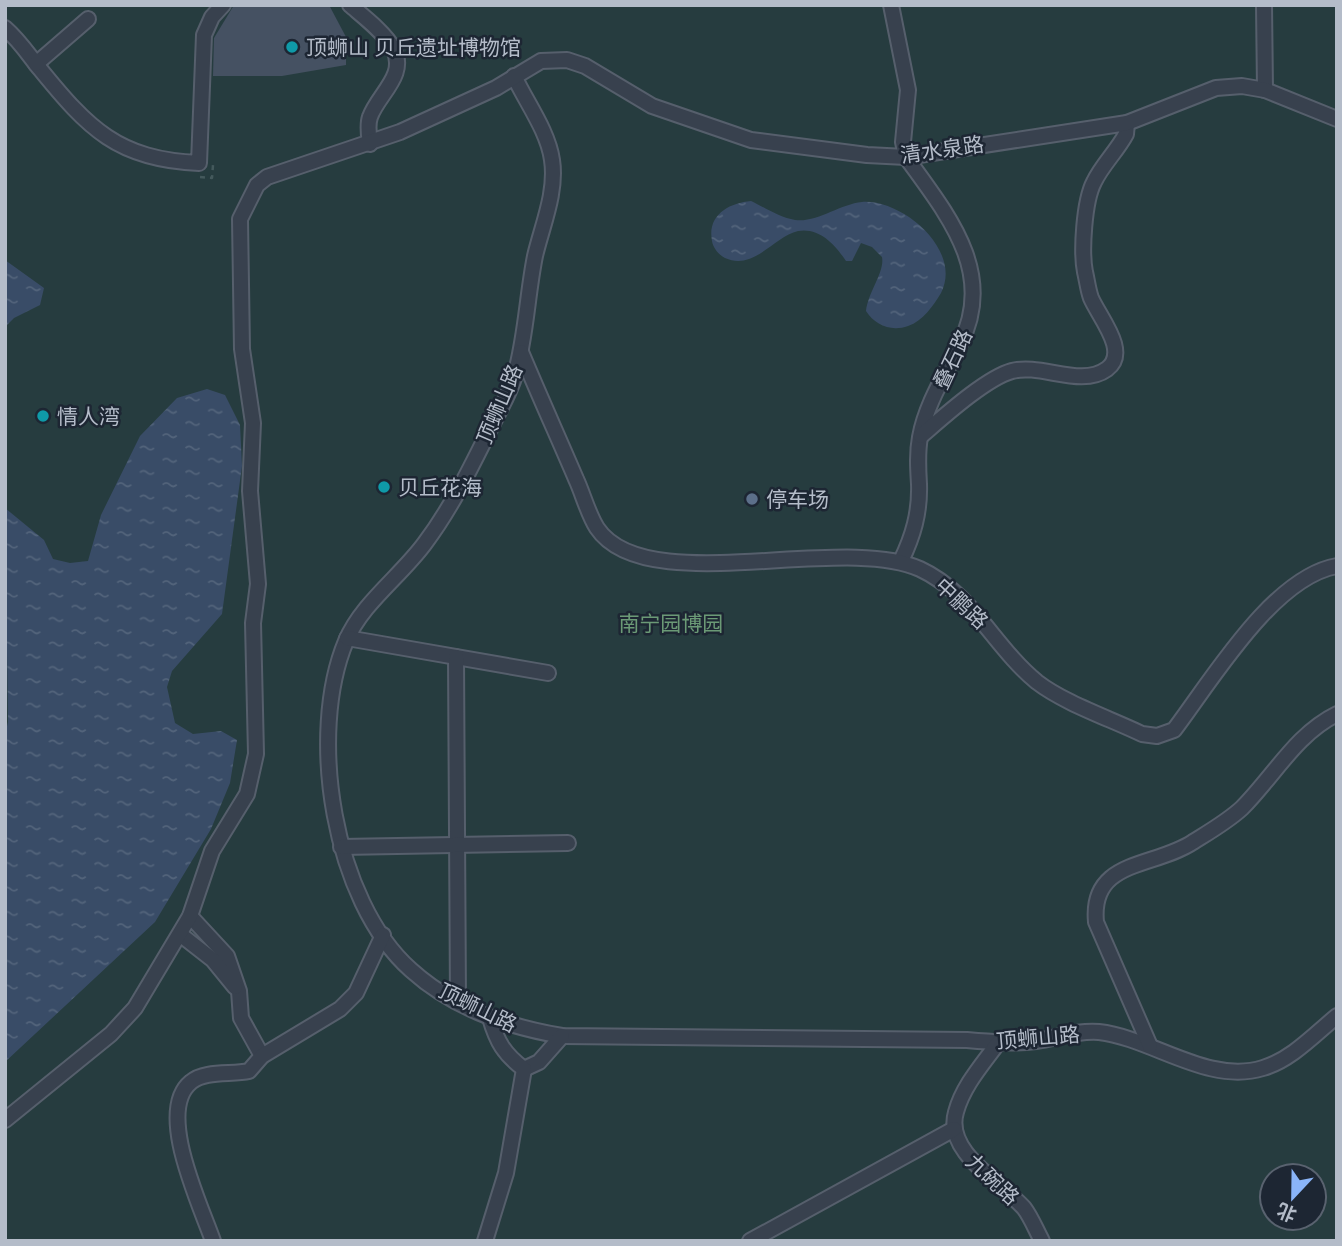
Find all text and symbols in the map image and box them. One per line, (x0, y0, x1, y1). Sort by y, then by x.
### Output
place label: 顶蛳山 贝丘遗址博物馆 (306, 33, 521, 61)
marker: 顶蛳山 贝丘遗址博物馆 (284, 39, 300, 55)
street label: 清水泉路 (898, 129, 986, 169)
street label: 叠石路 (926, 325, 978, 393)
street label: 顶蛳山路 (470, 360, 528, 448)
place label: 情人湾 (57, 402, 120, 430)
marker: 情人湾 (35, 408, 51, 424)
place label: 贝丘花海 (398, 473, 482, 501)
marker: 贝丘花海 (376, 479, 392, 495)
place label: 停车场 (766, 485, 829, 513)
marker: 停车场 (744, 491, 760, 507)
street label: 中鹏路 (929, 571, 995, 635)
park label: 南宁园博园 (619, 609, 724, 637)
street label: 顶蛳山路 (434, 976, 522, 1038)
street label: 顶蛳山路 (995, 1019, 1081, 1055)
street label: 九碗路 (960, 1147, 1026, 1211)
north arrow (1258, 1162, 1328, 1232)
text: 北 (1273, 1198, 1300, 1227)

